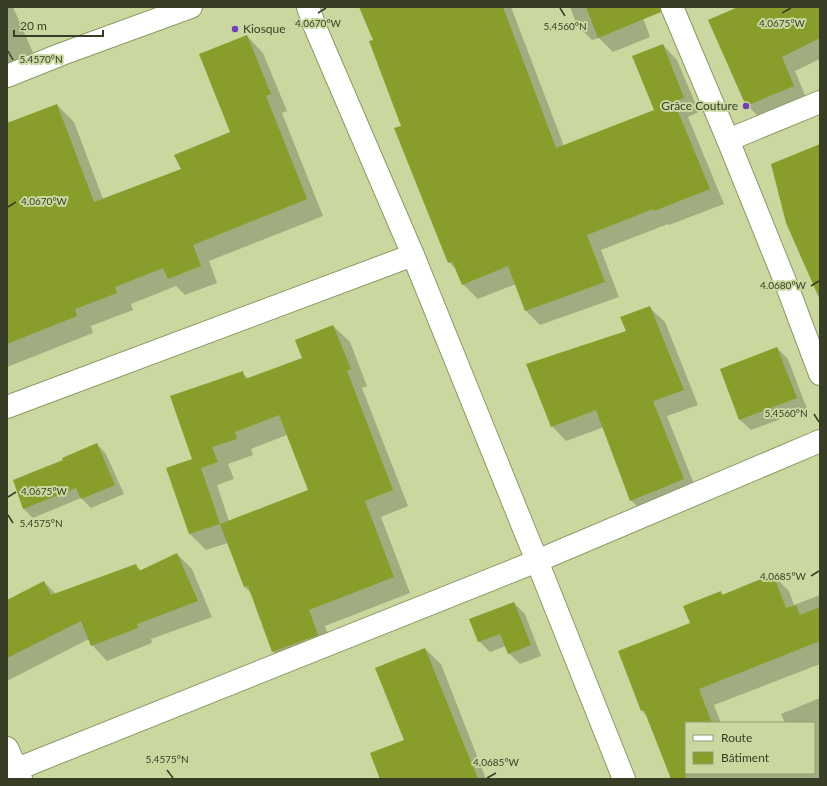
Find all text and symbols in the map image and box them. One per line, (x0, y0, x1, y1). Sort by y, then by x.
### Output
scale bar (14, 12, 103, 38)
text: 4.0670°W (295, 17, 342, 29)
text: 4.0675°W (759, 17, 806, 29)
text: 20 m (20, 18, 47, 33)
text: 5.4560°N (543, 20, 587, 32)
place label: Kiosque (243, 21, 286, 36)
marker: Kiosque (230, 24, 240, 34)
text: 5.4570°N (19, 53, 63, 65)
place label: Grâce Couture (661, 98, 738, 113)
marker: Grâce Couture (741, 101, 751, 111)
text: 4.0670°W (21, 195, 68, 207)
text: 4.0680°W (760, 279, 807, 291)
text: 5.4560°N (764, 407, 808, 419)
text: 4.0675°W (21, 485, 68, 497)
text: 5.4575°N (19, 517, 63, 529)
text: 4.0685°W (760, 570, 807, 582)
legend (685, 722, 815, 774)
text: Route (721, 730, 752, 745)
text: Bâtiment (721, 750, 770, 765)
text: 5.4575°N (145, 753, 189, 765)
text: 4.0685°W (473, 756, 520, 768)

